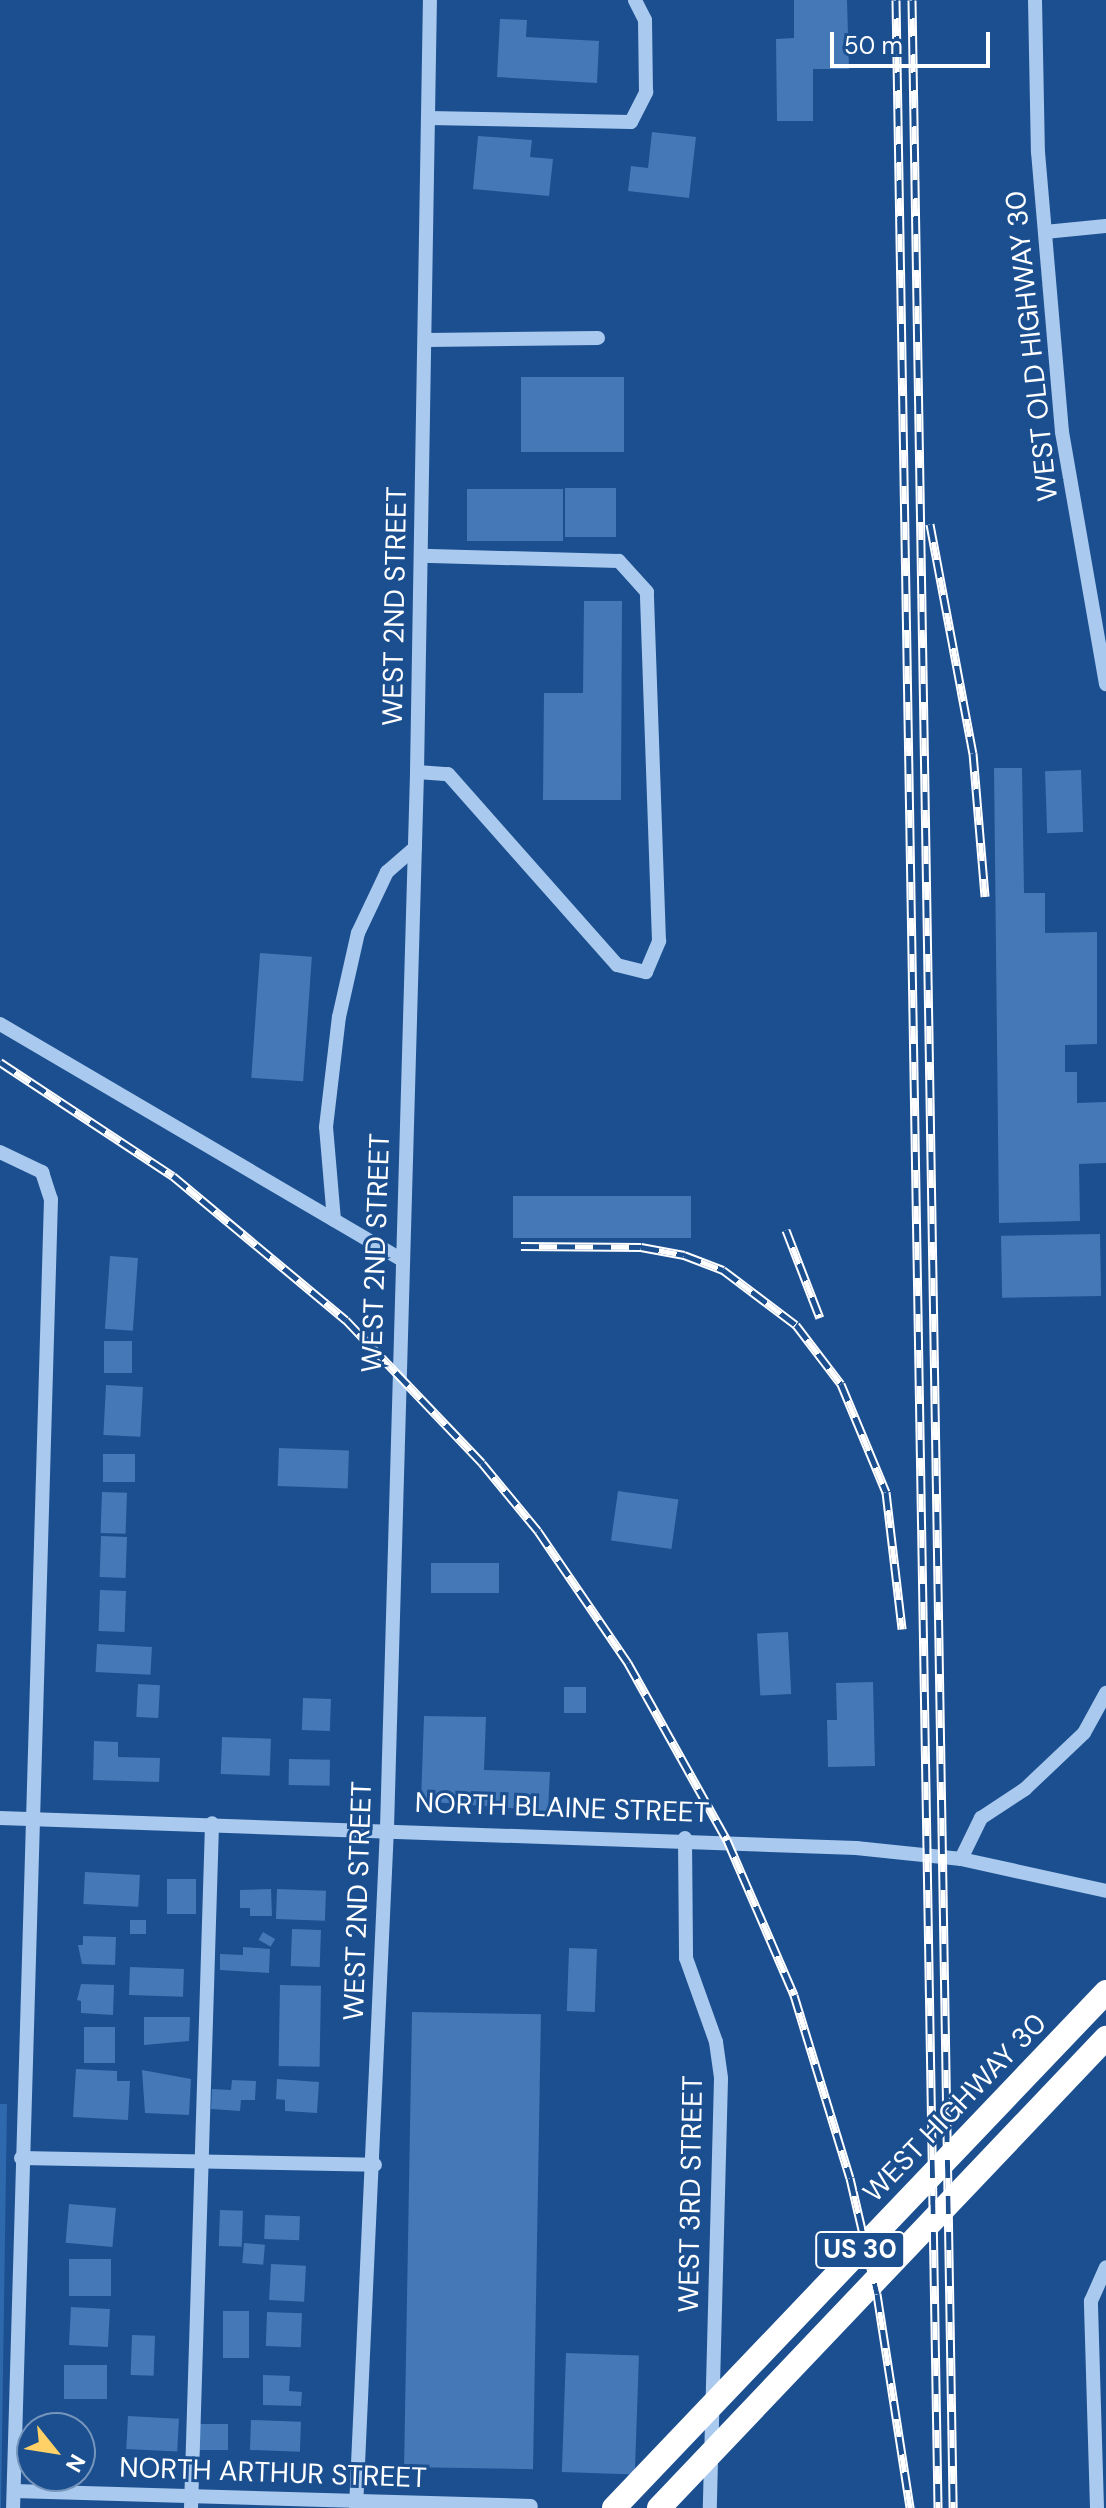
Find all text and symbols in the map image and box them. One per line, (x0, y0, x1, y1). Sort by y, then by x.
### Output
scale bar (834, 16, 994, 66)
text: 50 m (844, 30, 903, 61)
street label: WEST OLD HIGHWAY 30 (999, 189, 1065, 503)
street label: WEST 2ND STREET (376, 486, 414, 726)
street label: WEST 2ND STREET (355, 1133, 397, 1373)
street label: WEST 2ND STREET (337, 1781, 379, 2021)
street label: NORTH BLAINE STREET (414, 1786, 710, 1830)
street label: WEST HIGHWAY 30 (856, 2007, 1054, 2209)
street label: WEST 3RD STREET (672, 2075, 710, 2313)
road number: US 30 (814, 2228, 906, 2272)
north arrow (16, 2412, 96, 2492)
text: N (59, 2449, 92, 2477)
street label: NORTH ARTHUR STREET (119, 2451, 427, 2495)

